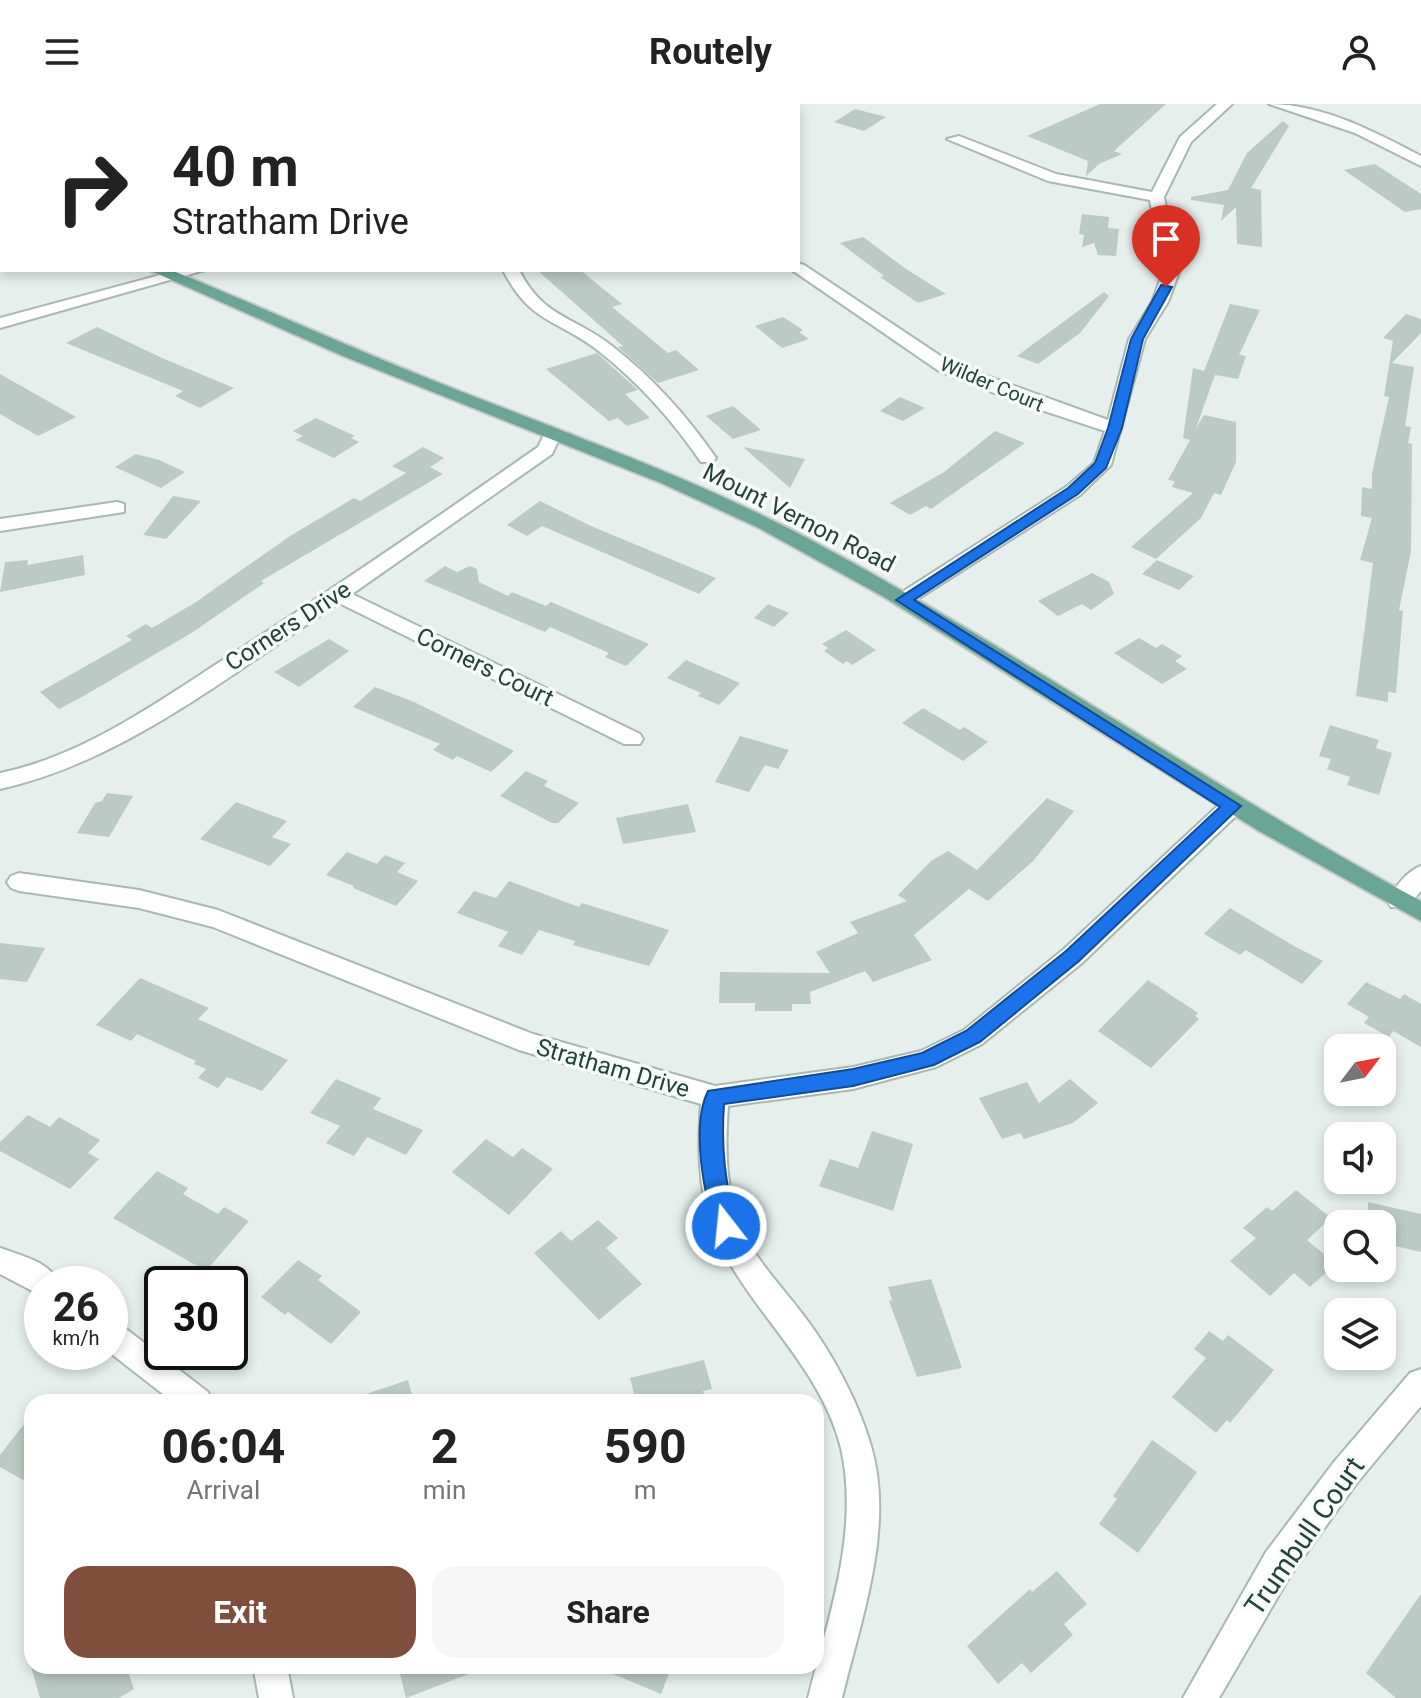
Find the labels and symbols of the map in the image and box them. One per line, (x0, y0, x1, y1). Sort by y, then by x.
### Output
pin (1132, 205, 1200, 287)
street label: Wilder Court (937, 351, 1047, 417)
street label: Mount Vernon Road (698, 457, 900, 579)
street label: Corners Drive (220, 575, 356, 677)
street label: Corners Court (412, 622, 558, 712)
street label: Stratham Drive (533, 1033, 693, 1103)
north arrow (1324, 1034, 1396, 1106)
position arrow (684, 1184, 768, 1268)
speed limit sign: 30 (144, 1266, 248, 1370)
street label: Trumbull Court (1238, 1451, 1371, 1622)

